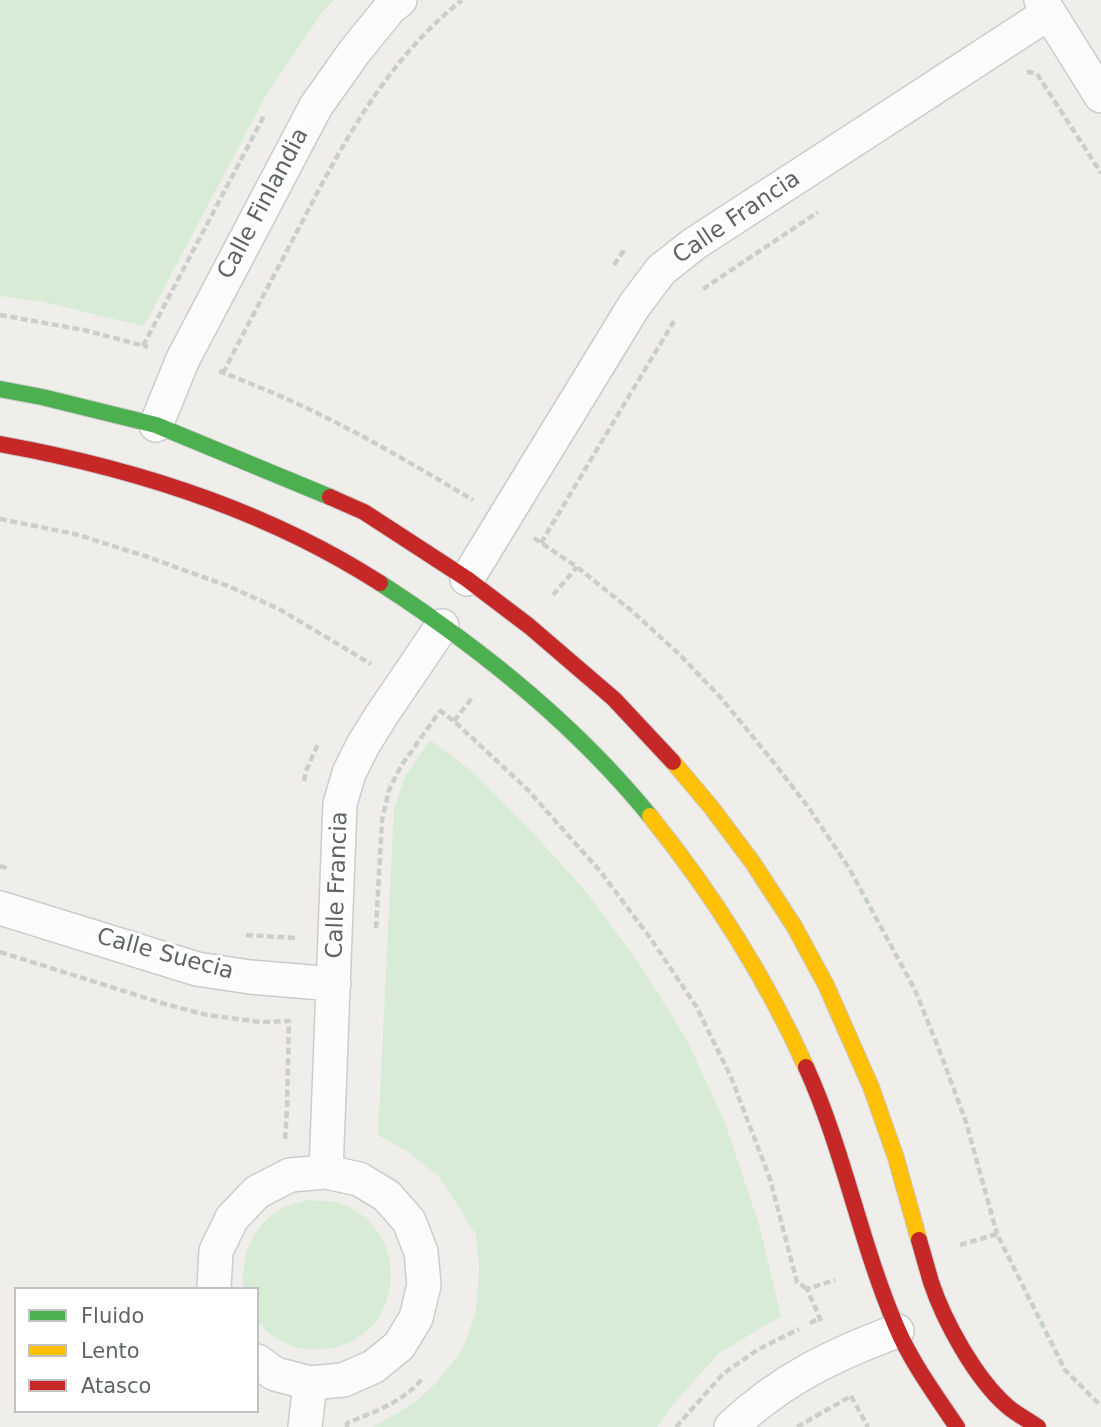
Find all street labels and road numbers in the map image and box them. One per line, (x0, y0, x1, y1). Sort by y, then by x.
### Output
street label: Calle Finlandia (213, 124, 315, 284)
street label: Calle Francia (668, 165, 806, 271)
street label: Calle Francia (322, 811, 354, 959)
street label: Calle Suecia (93, 923, 237, 987)

